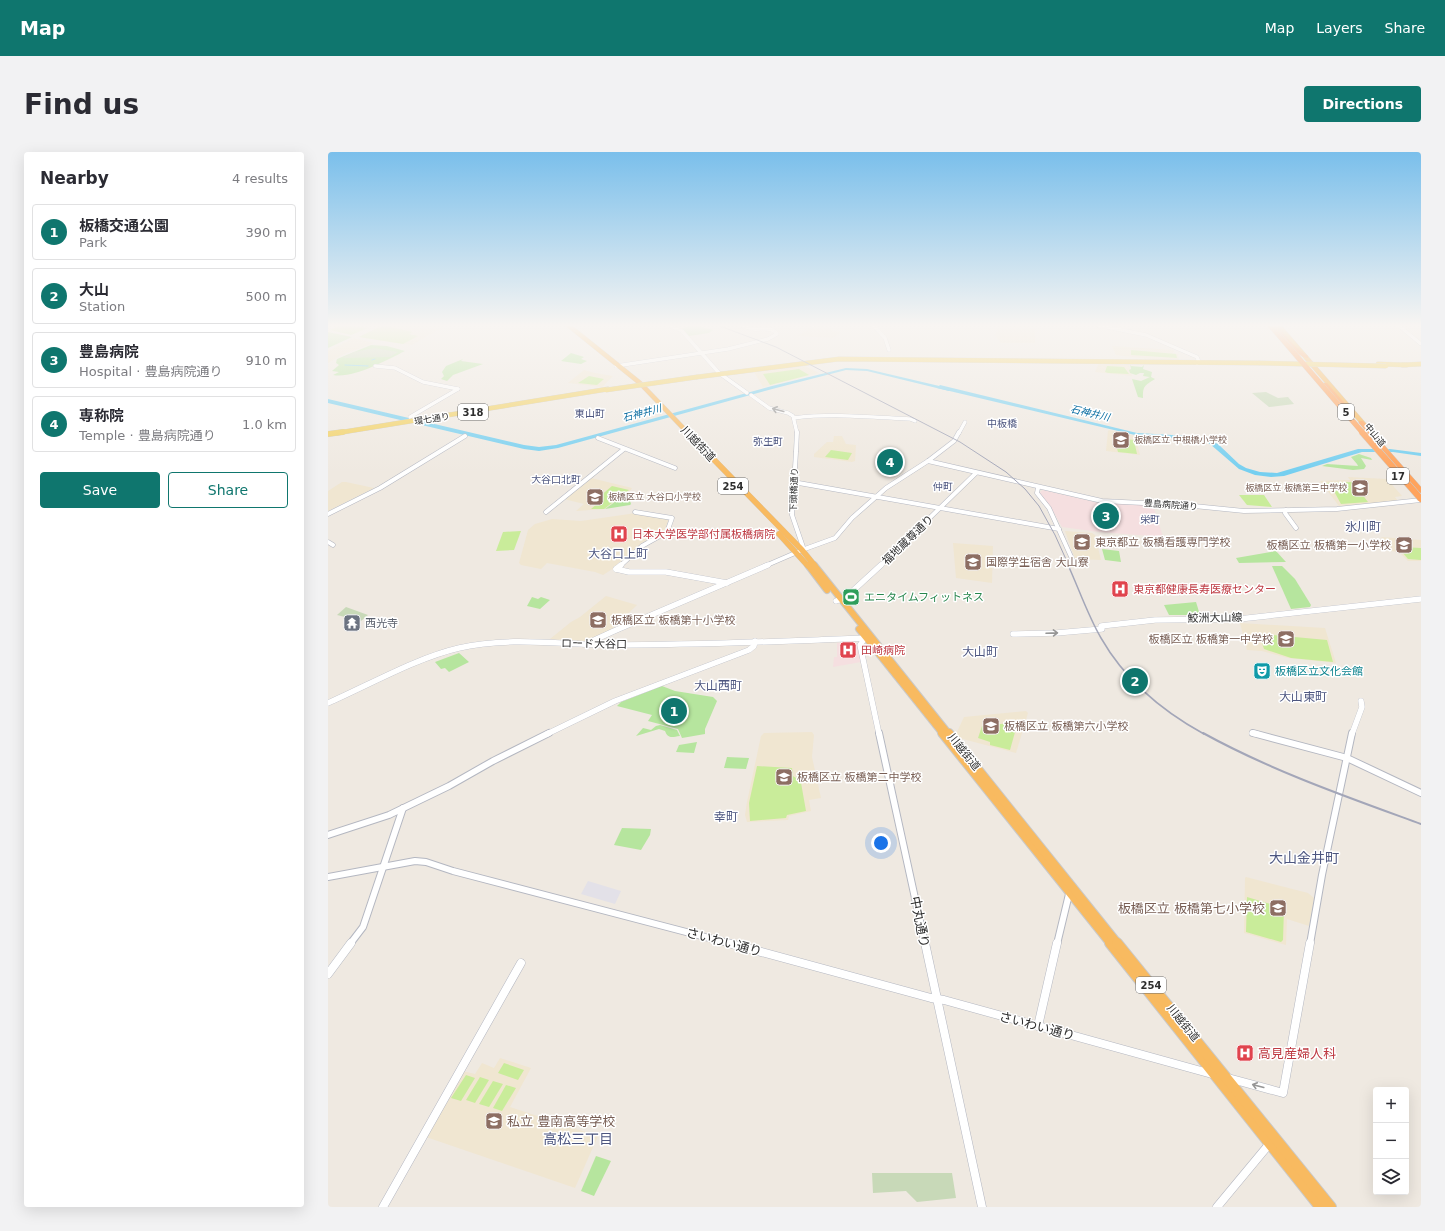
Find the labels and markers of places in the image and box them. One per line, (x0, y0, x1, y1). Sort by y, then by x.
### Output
school or university icon: 板橋区立 中根橋小学校 (1111, 430, 1131, 450)
place label: 板橋区立 中根橋小学校 (1134, 435, 1227, 445)
pin: 4 (877, 447, 903, 477)
school or university icon: 板橋区立 板橋第三中学校 (1350, 478, 1370, 498)
place label: 板橋区立 板橋第三中学校 (1245, 483, 1347, 493)
school or university icon: 板橋区立 大谷口小学校 (585, 487, 605, 507)
place label: 板橋区立 大谷口小学校 (608, 492, 701, 502)
pin: 3 (1093, 501, 1119, 531)
hospital icon: 日本大学医学部付属板橋病院 (609, 524, 629, 544)
place label: 日本大学医学部付属板橋病院 (632, 528, 775, 541)
school or university icon: 東京都立 板橋看護専門学校 (1072, 532, 1092, 552)
school or university icon: 板橋区立 板橋第一小学校 (1394, 535, 1414, 555)
place label: 東京都立 板橋看護専門学校 (1095, 536, 1231, 549)
place label: 板橋区立 板橋第一小学校 (1267, 539, 1391, 552)
school or university icon: 国際学生宿舎 大山寮 (963, 552, 983, 572)
place label: 国際学生宿舎 大山寮 (986, 556, 1089, 569)
hospital icon: 東京都健康長寿医療センター (1110, 579, 1130, 599)
place label: 東京都健康長寿医療センター (1133, 583, 1276, 596)
sports icon: エニタイムフィットネス (841, 587, 861, 607)
place label: エニタイムフィットネス (864, 591, 984, 604)
school or university icon: 板橋区立 板橋第十小学校 (588, 610, 608, 630)
temple icon: 西光寺 (342, 613, 362, 633)
place label: 板橋区立 板橋第十小学校 (611, 614, 736, 627)
place label: 西光寺 (365, 617, 398, 630)
school or university icon: 板橋区立 板橋第一中学校 (1276, 629, 1296, 649)
place label: 板橋区立 板橋第一中学校 (1149, 633, 1273, 646)
hospital icon: 田崎病院 (838, 640, 858, 660)
place label: 田崎病院 (861, 644, 905, 657)
theatre icon: 板橋区立文化会館 (1252, 661, 1272, 681)
place label: 板橋区立文化会館 (1275, 665, 1363, 678)
pin: 2 (1122, 666, 1148, 696)
pin: 1 (661, 696, 687, 726)
school or university icon: 板橋区立 板橋第六小学校 (981, 716, 1001, 736)
place label: 板橋区立 板橋第六小学校 (1004, 720, 1129, 733)
school or university icon: 板橋区立 板橋第二中学校 (774, 767, 794, 787)
place label: 板橋区立 板橋第二中学校 (797, 771, 922, 784)
school or university icon: 板橋区立 板橋第七小学校 (1268, 898, 1288, 918)
place label: 板橋区立 板橋第七小学校 (1118, 901, 1265, 916)
hospital icon: 高見産婦人科 (1235, 1043, 1255, 1063)
place label: 高見産婦人科 (1258, 1046, 1336, 1061)
school or university icon: 私立 豊南高等学校 (484, 1111, 504, 1131)
place label: 私立 豊南高等学校 (507, 1114, 615, 1129)

